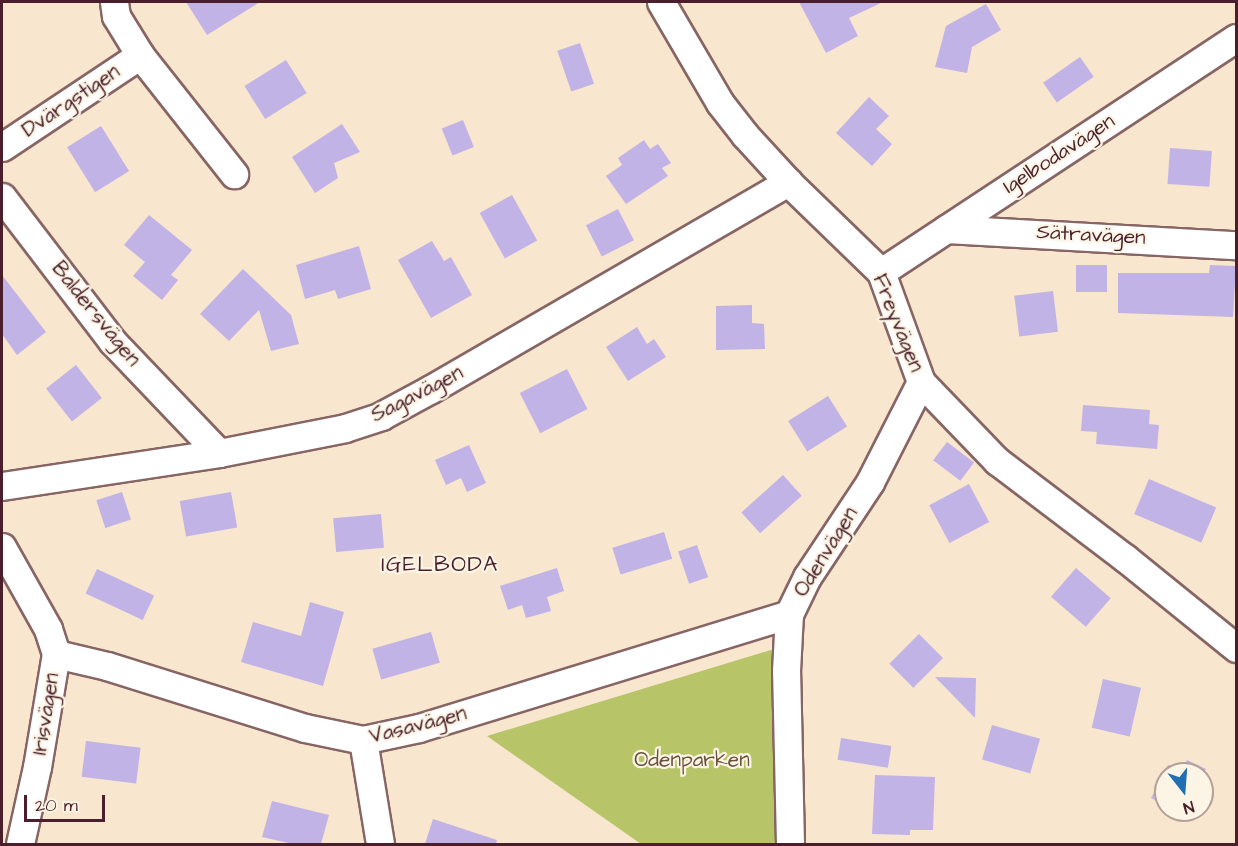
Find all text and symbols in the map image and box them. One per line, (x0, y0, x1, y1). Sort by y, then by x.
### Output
street label: Dvärgstigen (17, 59, 125, 143)
street label: Igelbodavägen (998, 109, 1120, 199)
street label: Sätravägen (1036, 220, 1146, 250)
street label: Baldersvägen (46, 257, 146, 371)
street label: Freyvägen (867, 270, 929, 376)
street label: Sagavägen (367, 360, 467, 428)
street label: Odenvägen (789, 503, 863, 601)
district label: IGELBODA (381, 552, 499, 578)
street label: Irisvägen (27, 671, 65, 757)
street label: Vasavägen (367, 701, 469, 749)
park label: Odenparken (634, 747, 750, 773)
north arrow (1154, 762, 1214, 822)
scale bar (27, 783, 108, 821)
text: 20 m (35, 793, 78, 818)
text: N (1181, 795, 1197, 819)

